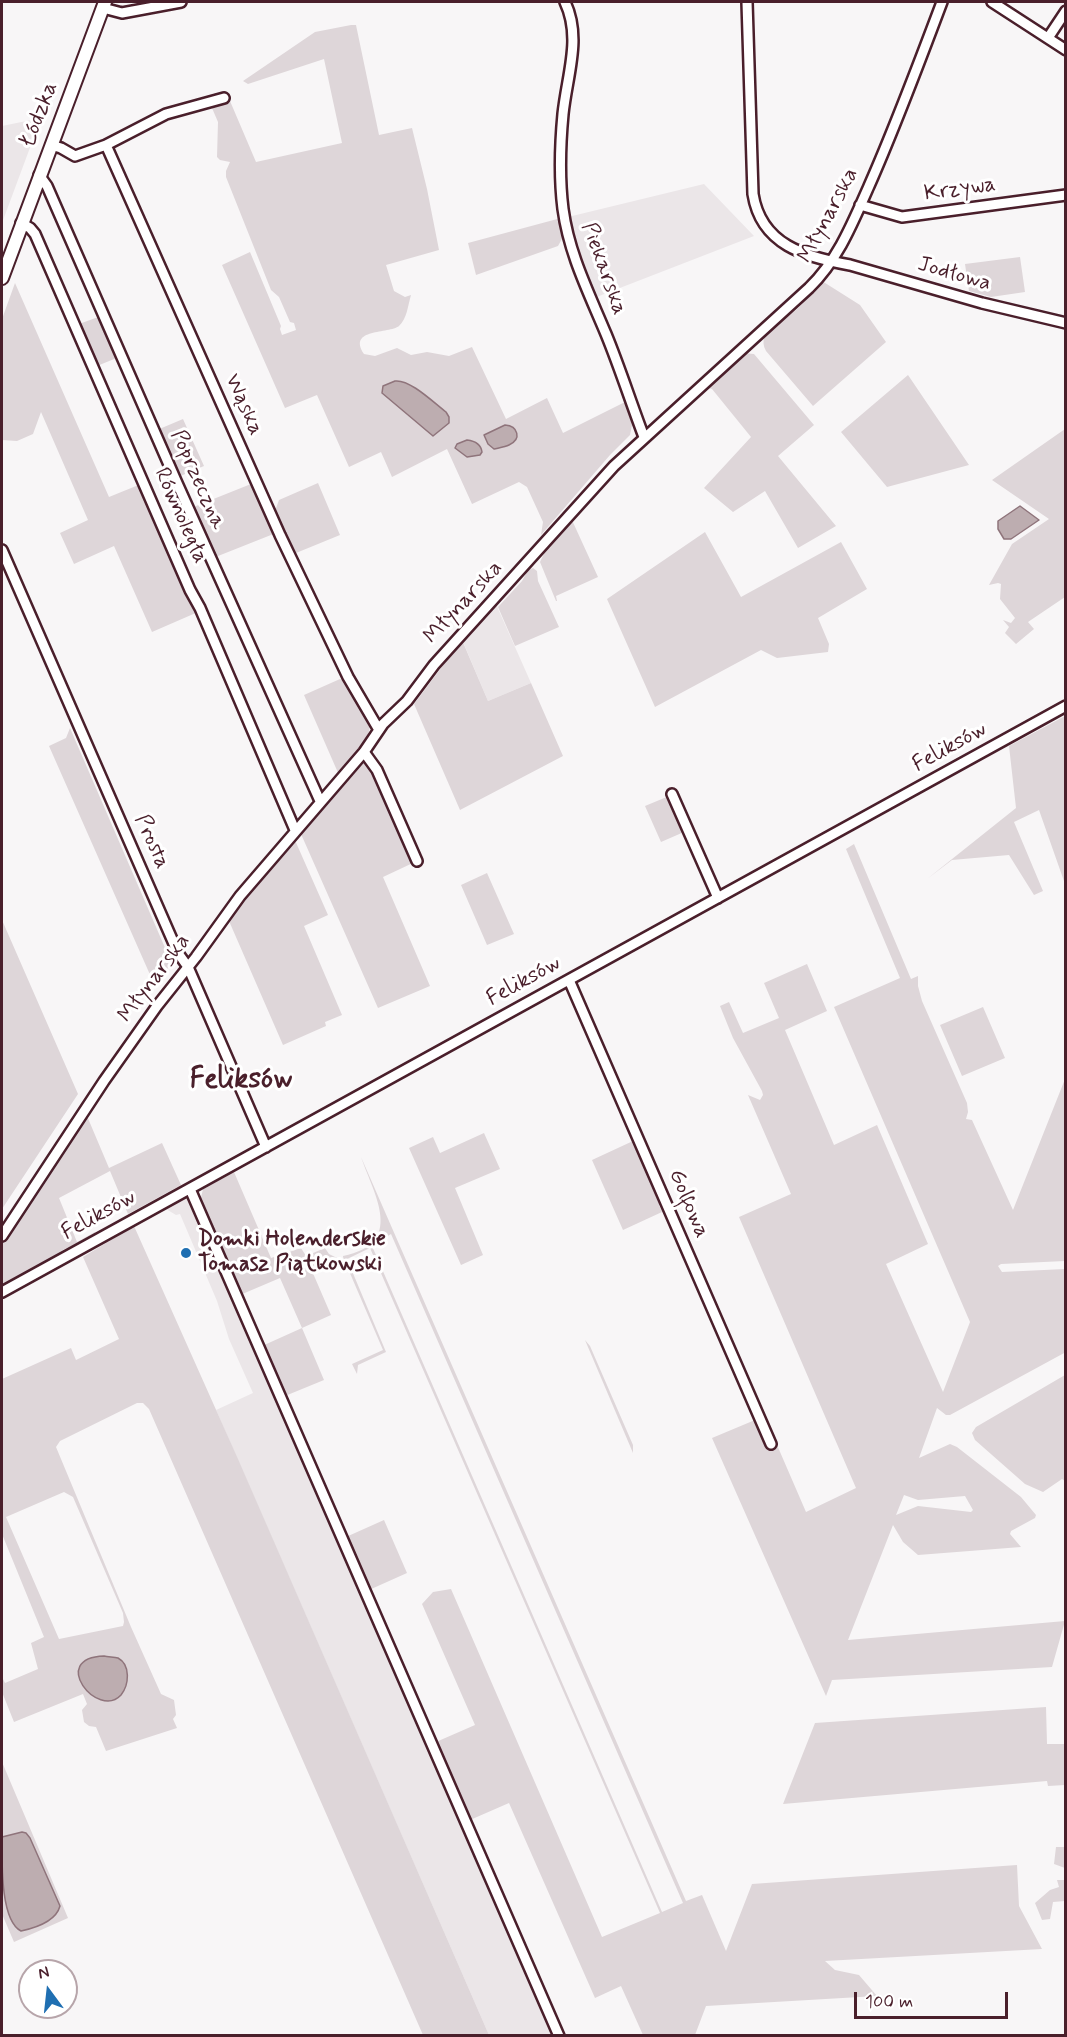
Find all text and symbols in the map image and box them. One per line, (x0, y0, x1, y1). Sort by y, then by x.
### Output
street label: Łódzka (15, 79, 65, 151)
street label: Młynarska (793, 164, 865, 268)
street label: Krzywa (923, 172, 997, 208)
street label: Piekarska (574, 219, 632, 319)
street label: Jodłowa (914, 252, 994, 298)
street label: Wąska (218, 370, 268, 440)
street label: Poprzeczna (163, 426, 231, 534)
street label: Równoległa (147, 464, 213, 568)
street label: Młynarska (419, 556, 509, 650)
street label: Feliksów (908, 717, 992, 779)
street label: Prosta (127, 811, 175, 873)
street label: Młynarska (113, 930, 197, 1028)
street label: Feliksów (482, 951, 566, 1013)
district label: Feliksów (190, 1064, 292, 1098)
street label: Golfowa (662, 1166, 714, 1242)
street label: Feliksów (57, 1185, 141, 1247)
place label: Domki Holenderskie Tomasz Piątkowski (198, 1227, 386, 1278)
marker: Domki Holenderskie Tomasz Piątkowski (179, 1246, 193, 1260)
north arrow (18, 1959, 78, 2019)
text: N (36, 1962, 52, 1985)
scale bar (857, 1980, 1012, 2018)
text: 100 m (865, 1990, 913, 2014)

